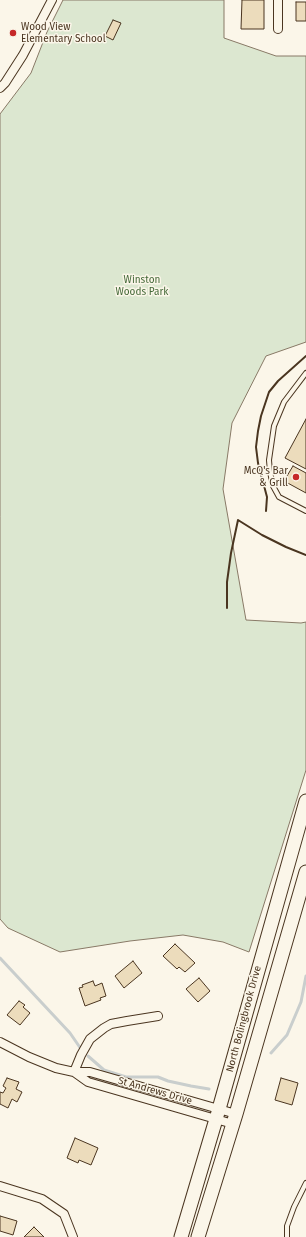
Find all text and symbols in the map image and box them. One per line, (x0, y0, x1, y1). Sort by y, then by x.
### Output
place label: Wood View Elementary School (21, 21, 106, 44)
marker: Wood View Elementary School (8, 28, 18, 38)
park label: Winston Woods Park (116, 274, 168, 298)
place label: McQ's Bar & Grill (244, 465, 288, 488)
marker: McQ's Bar & Grill (291, 472, 301, 482)
street label: North Bolingbrook Drive (224, 964, 264, 1074)
street label: St Andrews Drive (117, 1075, 193, 1107)

